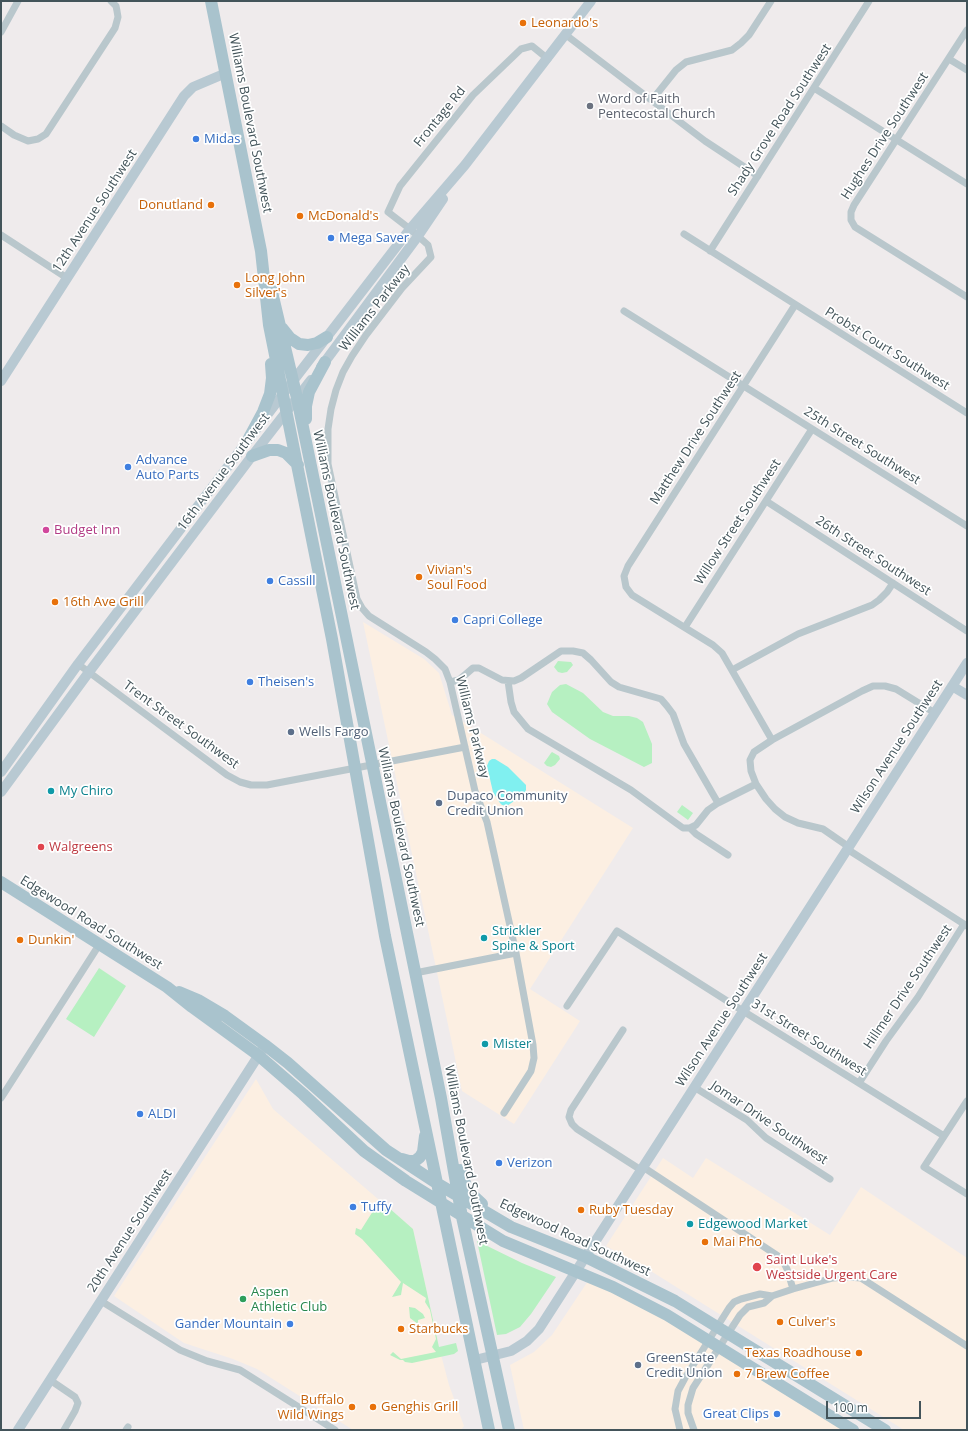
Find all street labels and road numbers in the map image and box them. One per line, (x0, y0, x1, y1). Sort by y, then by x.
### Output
street label: Williams Boulevard Southwest (225, 32, 275, 214)
street label: Shady Grove Road Southwest (725, 41, 835, 199)
street label: Hughes Drive Southwest (838, 70, 932, 202)
street label: Frontage Rd (411, 84, 469, 150)
street label: 12th Avenue Southwest (49, 147, 141, 275)
street label: Williams Parkway (337, 262, 413, 354)
street label: Probst Court Southwest (822, 304, 952, 394)
street label: Matthew Drive Southwest (647, 368, 745, 508)
street label: 25th Street Southwest (801, 404, 923, 488)
street label: 16th Avenue Southwest (175, 410, 273, 534)
street label: Williams Boulevard Southwest (309, 429, 363, 611)
street label: Willow Street Southwest (692, 456, 784, 588)
street label: 26th Street Southwest (812, 513, 934, 599)
street label: Williams Parkway (452, 674, 492, 780)
street label: Wilson Avenue Southwest (848, 677, 946, 817)
street label: Trent Street Southwest (120, 678, 242, 772)
street label: Williams Boulevard Southwest (374, 746, 428, 928)
street label: Edgewood Road Southwest (17, 873, 165, 973)
street label: Hillmer Drive Southwest (861, 922, 955, 1052)
street label: Wilson Avenue Southwest (673, 950, 771, 1090)
street label: 31st Street Southwest (749, 996, 869, 1080)
street label: Williams Boulevard Southwest (441, 1064, 491, 1246)
street label: Jomar Drive Southwest (707, 1078, 831, 1168)
street label: 20th Avenue Southwest (84, 1167, 176, 1295)
street label: Edgewood Road Southwest (497, 1196, 653, 1280)

